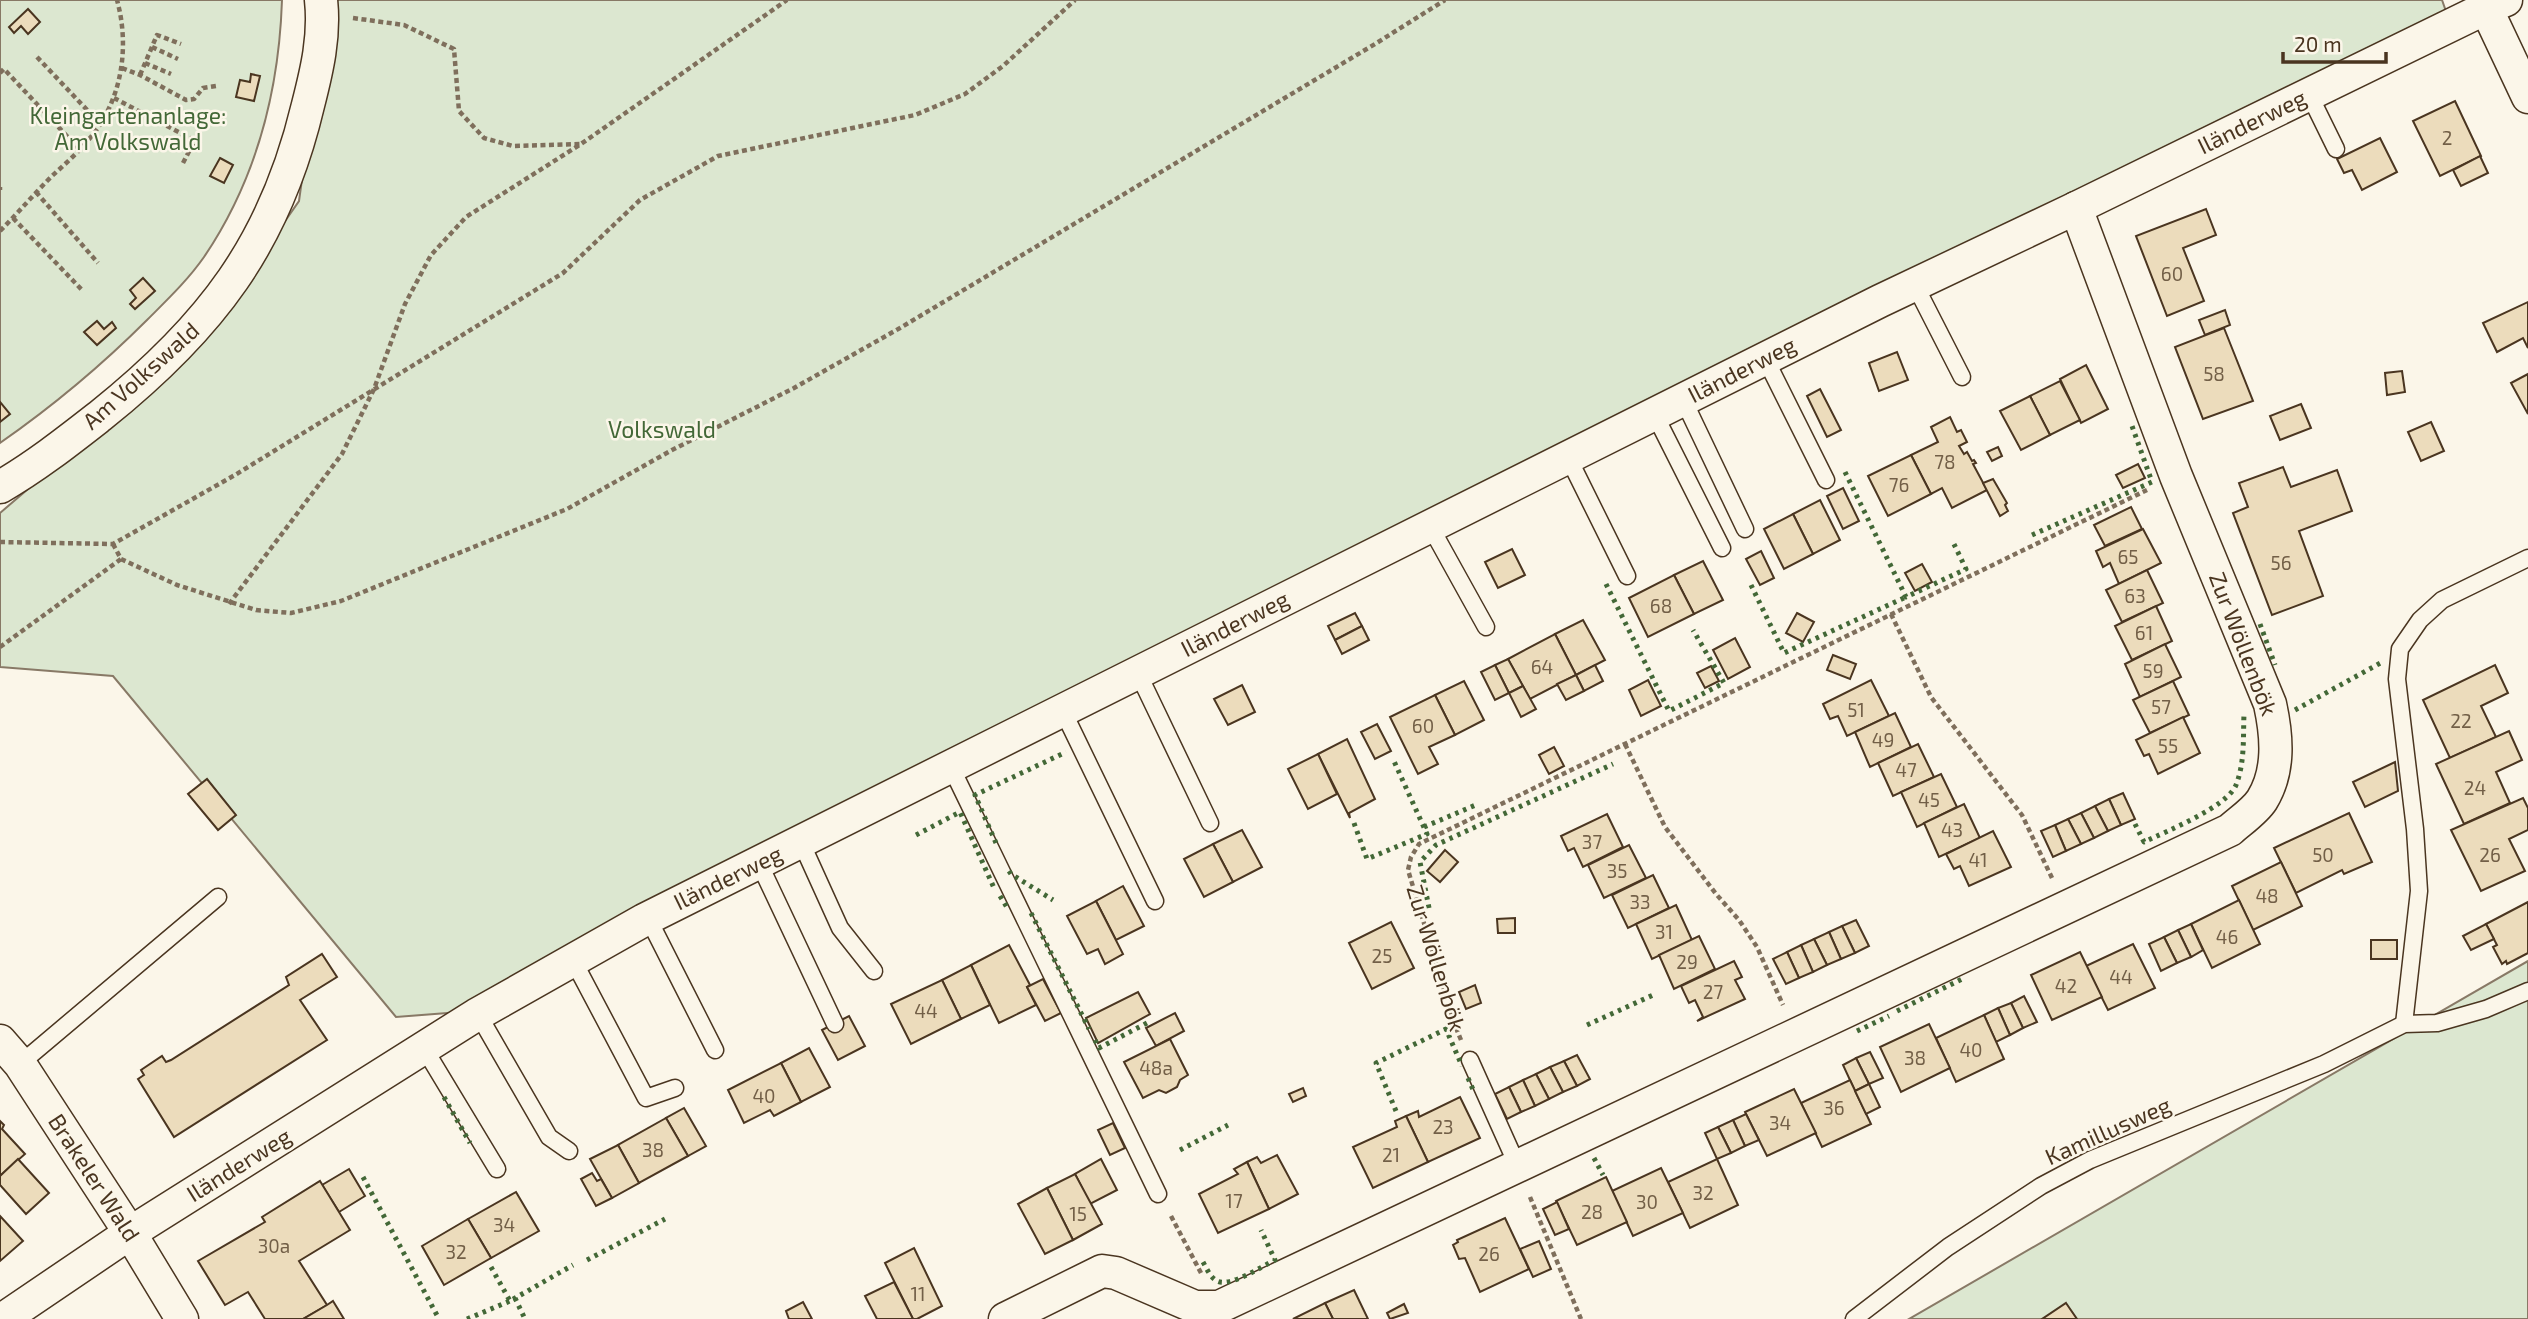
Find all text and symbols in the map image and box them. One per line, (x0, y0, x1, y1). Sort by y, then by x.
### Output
scale bar (2283, 21, 2386, 65)
text: 20 m (2294, 31, 2342, 56)
street label: Iländerweg (2193, 83, 2311, 159)
park label: Kleingartenanlage: Am Volkswald (30, 101, 226, 155)
house number: 2 (2442, 126, 2452, 149)
house number: 60 (2161, 262, 2183, 285)
street label: Am Volkswald (76, 316, 204, 435)
street label: Iländerweg (1683, 330, 1800, 408)
house number: 58 (2203, 362, 2225, 385)
park label: Volkswald (608, 415, 716, 443)
house number: 78 (1934, 450, 1956, 473)
house number: 76 (1889, 473, 1909, 496)
house number: 65 (2117, 545, 2139, 568)
house number: 56 (2270, 551, 2292, 574)
street label: Zur Wöllenbök (2204, 568, 2284, 720)
street label: Iländerweg (1176, 584, 1293, 662)
house number: 63 (2124, 584, 2146, 607)
house number: 68 (1650, 594, 1672, 617)
house number: 61 (2135, 621, 2153, 644)
house number: 64 (1531, 655, 1553, 678)
house number: 59 (2142, 659, 2164, 682)
house number: 57 (2151, 695, 2171, 718)
house number: 51 (1847, 698, 1865, 721)
house number: 22 (2450, 709, 2472, 732)
house number: 60 (1412, 714, 1434, 737)
house number: 49 (1872, 728, 1894, 751)
house number: 55 (2158, 734, 2178, 757)
house number: 47 (1895, 758, 1917, 781)
house number: 24 (2464, 776, 2486, 799)
house number: 45 (1918, 788, 1940, 811)
house number: 43 (1941, 818, 1963, 841)
house number: 37 (1582, 830, 1602, 853)
street label: Iländerweg (669, 839, 787, 915)
house number: 50 (2312, 843, 2334, 866)
house number: 26 (2479, 843, 2501, 866)
house number: 41 (1968, 848, 1988, 871)
house number: 35 (1607, 859, 1627, 882)
street label: Zur Wöllenbök (1401, 881, 1473, 1034)
house number: 48 (2255, 884, 2279, 907)
house number: 33 (1629, 890, 1651, 913)
house number: 31 (1655, 920, 1673, 943)
house number: 46 (2216, 925, 2238, 948)
house number: 25 (1372, 944, 1392, 967)
house number: 29 (1676, 950, 1698, 973)
house number: 44 (2109, 965, 2133, 988)
house number: 42 (2055, 974, 2077, 997)
house number: 27 (1703, 980, 1723, 1003)
house number: 44 (914, 999, 938, 1022)
house number: 40 (1959, 1038, 1983, 1061)
house number: 38 (1904, 1046, 1926, 1069)
house number: 48a (1139, 1056, 1173, 1079)
house number: 40 (752, 1084, 776, 1107)
street label: Kamillusweg (2040, 1090, 2175, 1170)
house number: 36 (1823, 1096, 1845, 1119)
street label: Brakeler Wald (43, 1108, 147, 1247)
house number: 34 (1769, 1111, 1791, 1134)
house number: 23 (1432, 1115, 1454, 1138)
street label: Iländerweg (181, 1121, 296, 1207)
house number: 38 (642, 1138, 664, 1161)
house number: 21 (1382, 1143, 1400, 1166)
house number: 32 (1692, 1181, 1714, 1204)
house number: 17 (1225, 1189, 1243, 1212)
house number: 30 (1636, 1190, 1658, 1213)
house number: 28 (1581, 1200, 1603, 1223)
house number: 15 (1069, 1202, 1087, 1225)
house number: 34 (493, 1213, 515, 1236)
house number: 30a (258, 1234, 290, 1257)
house number: 32 (445, 1240, 467, 1263)
house number: 26 (1478, 1242, 1500, 1265)
house number: 11 (910, 1282, 926, 1305)

